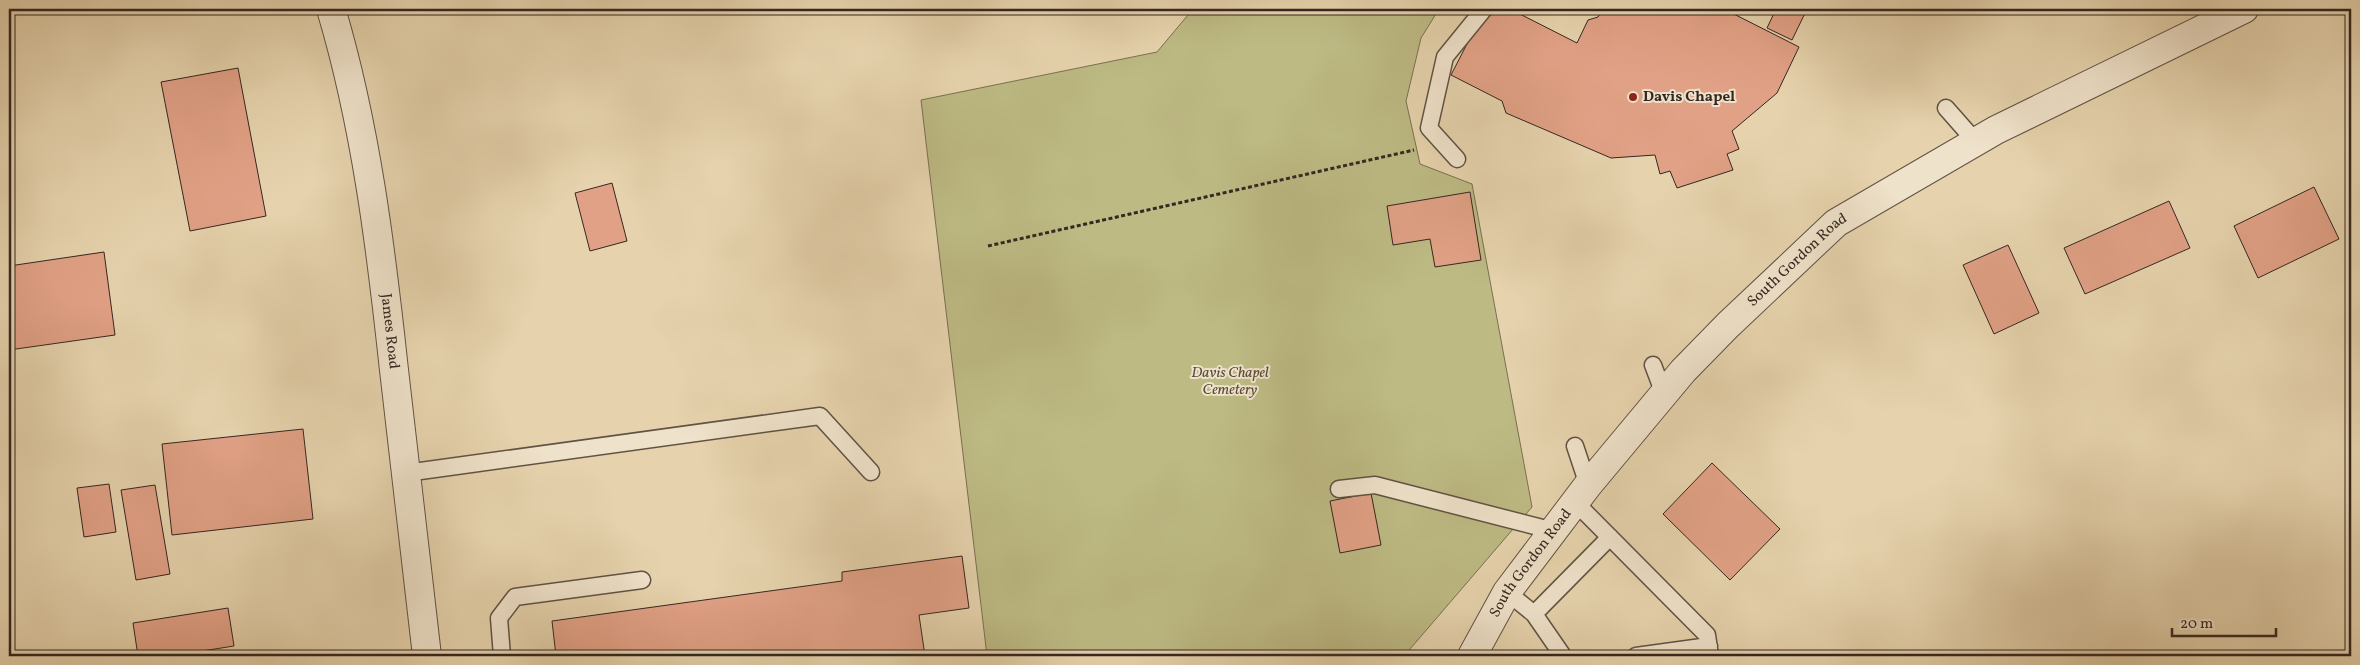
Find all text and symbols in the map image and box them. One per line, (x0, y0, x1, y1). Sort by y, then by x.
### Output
place label: Davis Chapel (1643, 87, 1735, 108)
marker: Davis Chapel (1627, 91, 1639, 103)
street label: South Gordon Road (1743, 208, 1851, 312)
street label: James Road (375, 292, 404, 370)
park label: Davis Chapel Cemetery (1191, 363, 1269, 401)
street label: South Gordon Road (1484, 504, 1577, 621)
scale bar (2172, 605, 2276, 637)
text: 20 m (2180, 614, 2213, 635)

